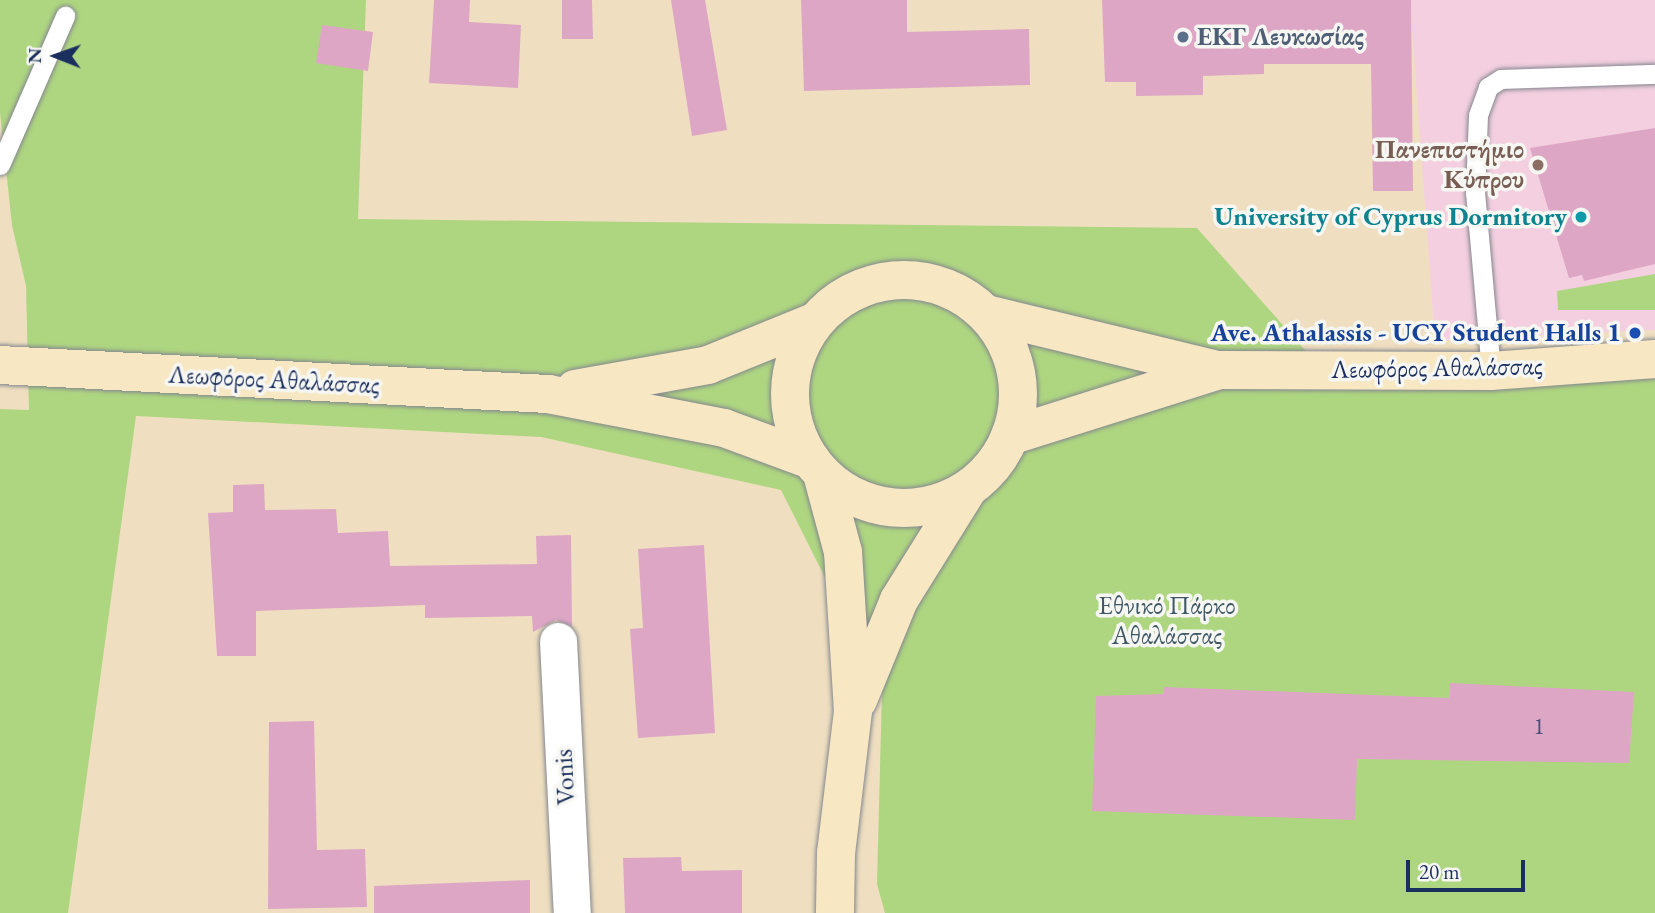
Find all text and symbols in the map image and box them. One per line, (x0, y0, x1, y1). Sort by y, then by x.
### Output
north arrow (21, 21, 91, 91)
place label: ΕΚΓ Λευκωσίας (1197, 21, 1364, 53)
marker: ΕΚΓ Λευκωσίας (1175, 29, 1191, 45)
text: N (22, 48, 47, 64)
place label: Πανεπιστήμιο Κύπρου (1375, 134, 1524, 196)
marker: Πανεπιστήμιο Κύπρου (1530, 157, 1546, 173)
place label: University of Cyprus Dormitory (1214, 201, 1567, 233)
marker: University of Cyprus Dormitory (1573, 209, 1589, 225)
place label: Ave. Athalassis - UCY Student Halls 1 (1211, 317, 1621, 349)
marker: Ave. Athalassis - UCY Student Halls 1 (1627, 325, 1643, 341)
street label: Λεωφόρος Αθαλάσσας (1331, 351, 1543, 385)
street label: Λεωφόρος Αθαλάσσας (167, 359, 381, 401)
park label: Εθνικό Πάρκο Αθαλάσσας (1098, 590, 1236, 652)
house number: 1 (1533, 712, 1545, 740)
street label: Vonis (548, 748, 582, 806)
scale bar (1410, 846, 1529, 890)
text: 20 m (1419, 858, 1460, 885)

